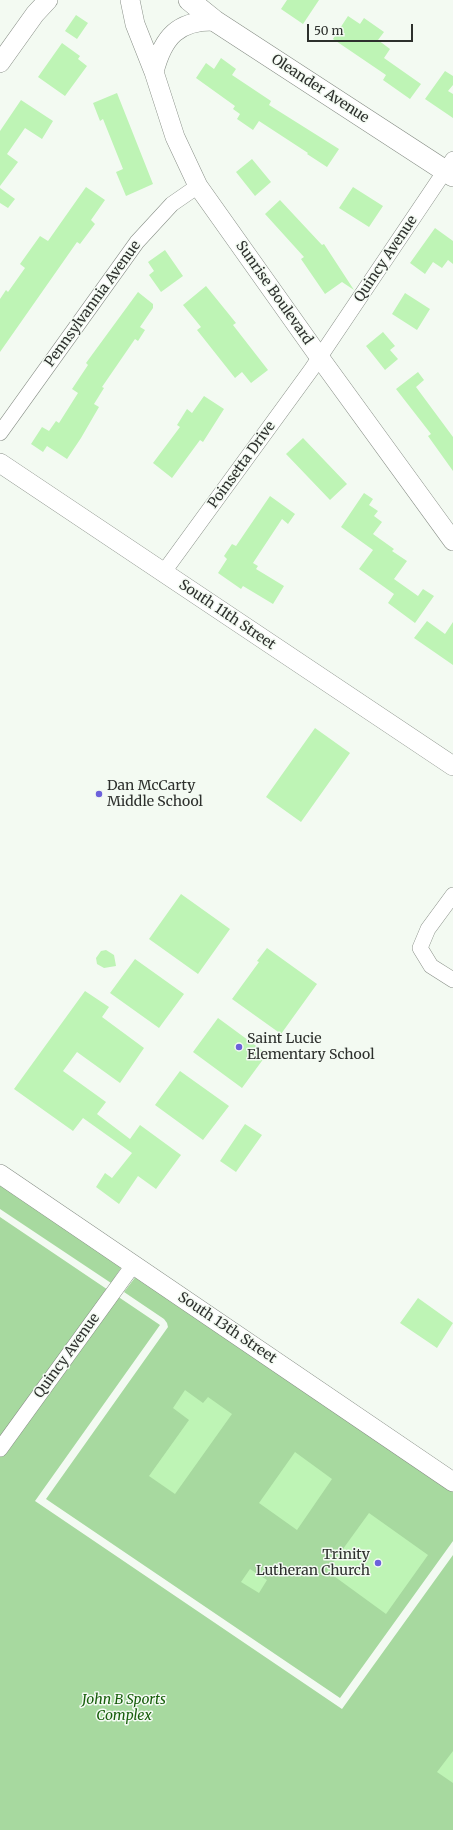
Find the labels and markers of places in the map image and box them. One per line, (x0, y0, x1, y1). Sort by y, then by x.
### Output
place label: Dan McCarty Middle School (107, 778, 203, 810)
marker: Dan McCarty Middle School (94, 789, 104, 799)
place label: Saint Lucie Elementary School (247, 1031, 375, 1064)
marker: Saint Lucie Elementary School (234, 1042, 244, 1052)
place label: Trinity Lutheran Church (256, 1547, 370, 1580)
marker: Trinity Lutheran Church (373, 1558, 383, 1568)

